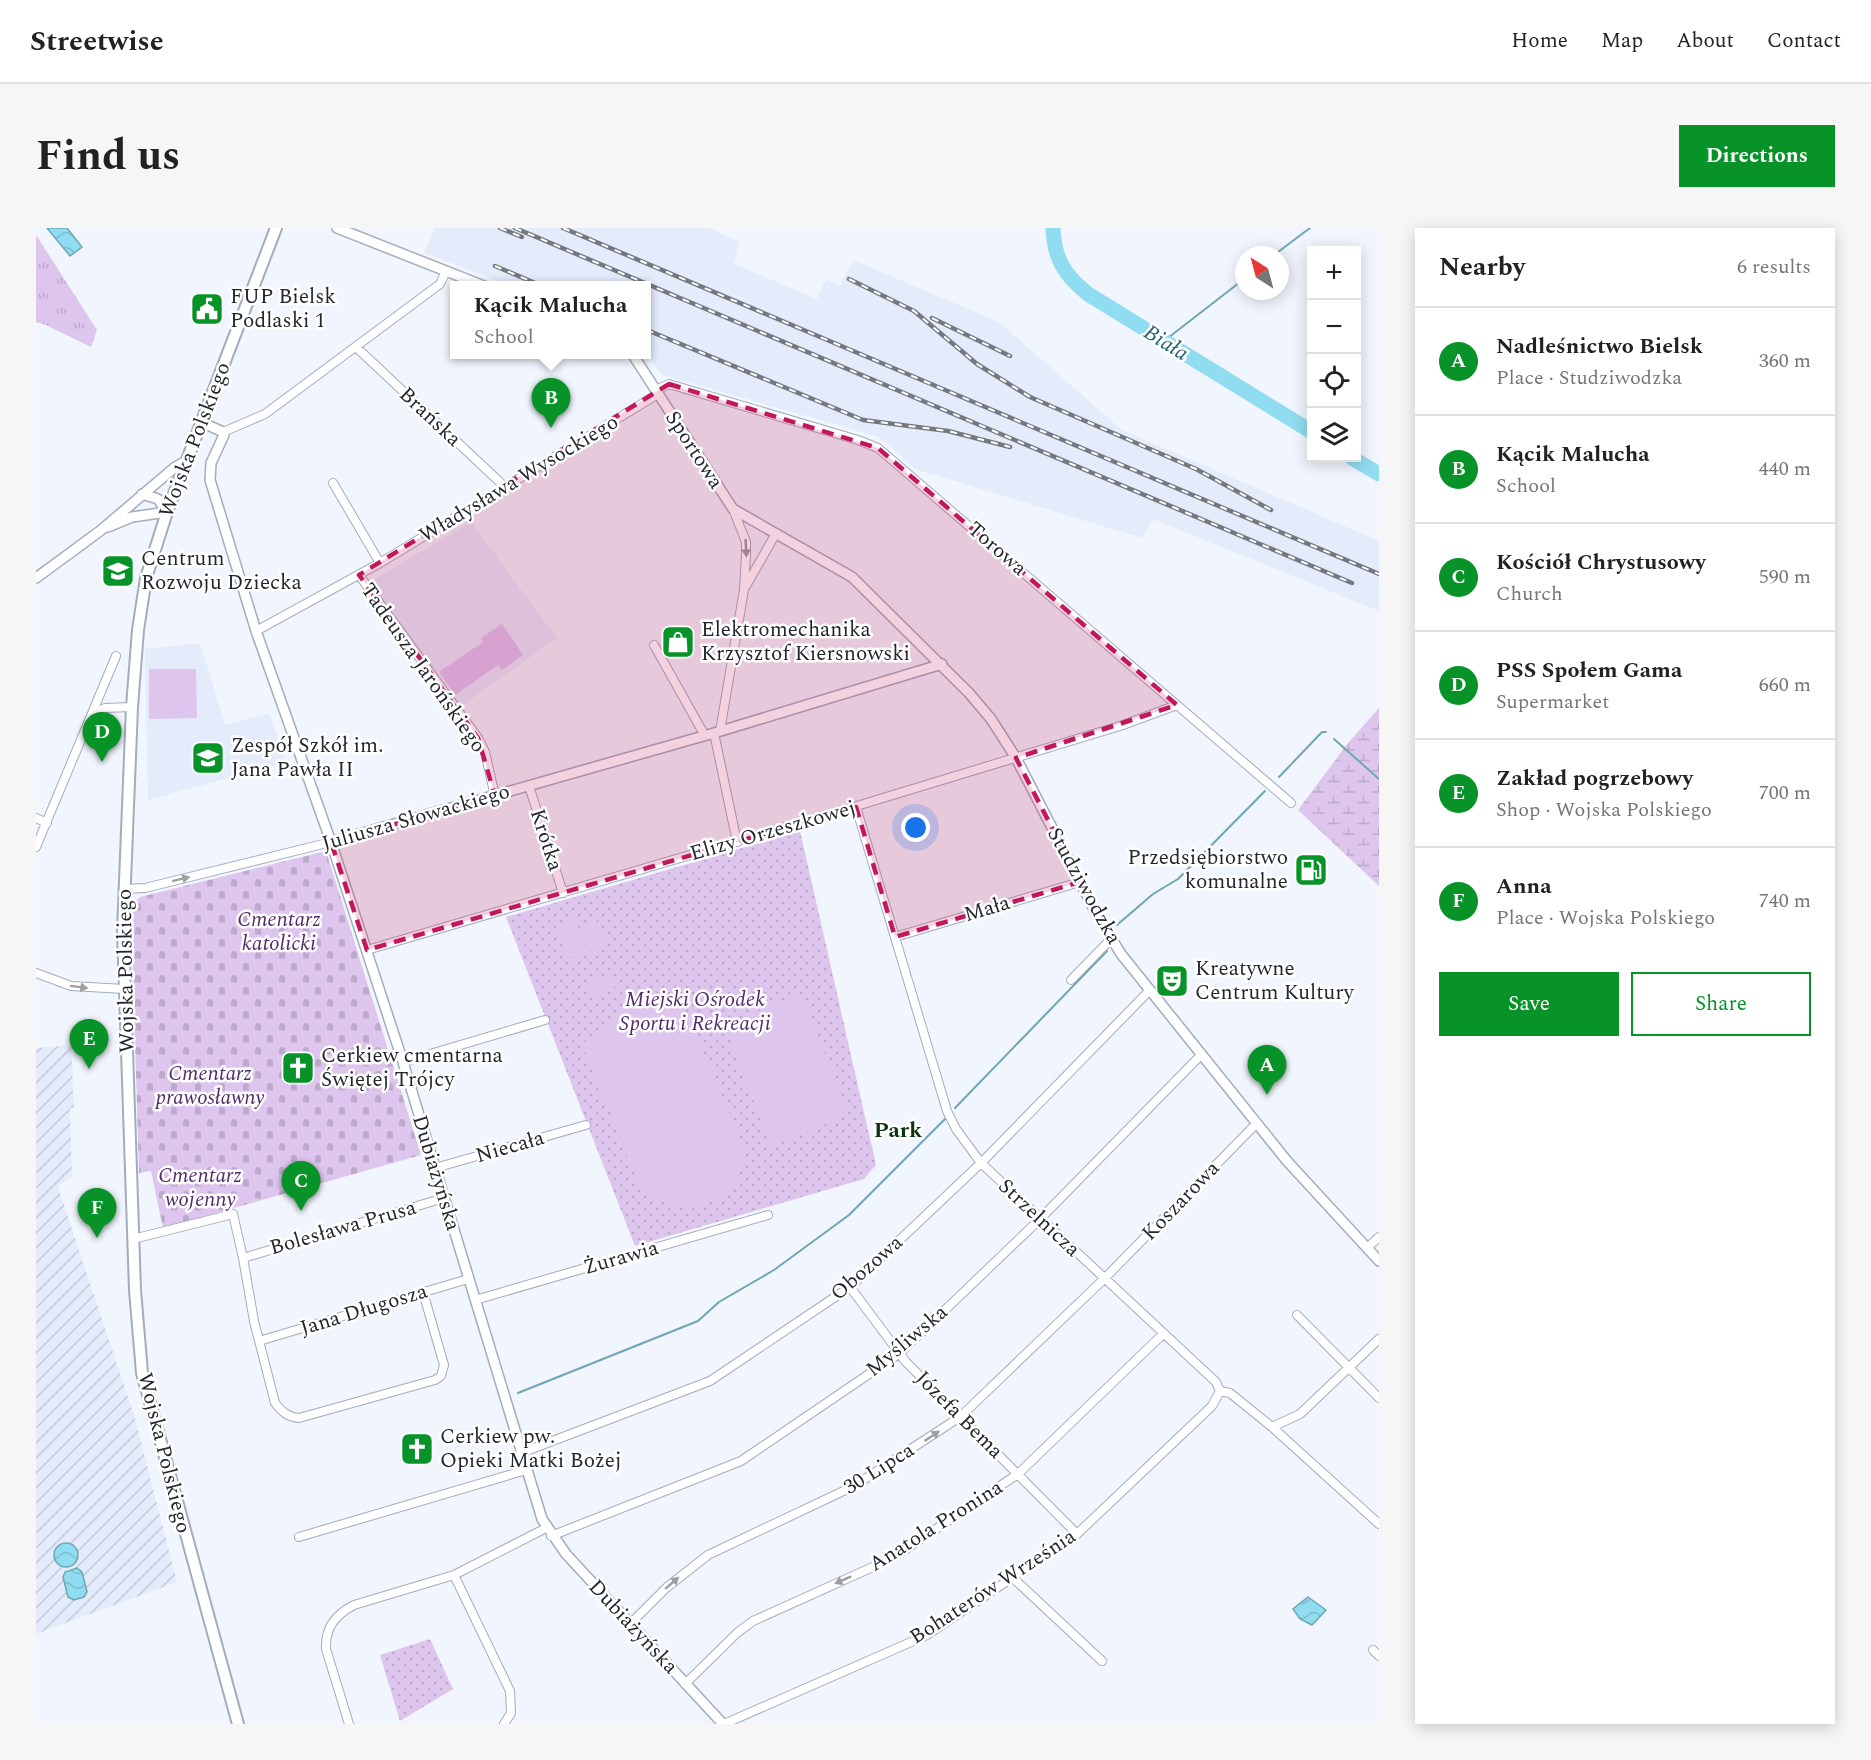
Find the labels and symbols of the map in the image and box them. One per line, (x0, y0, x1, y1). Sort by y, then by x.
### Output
north arrow (1235, 246, 1289, 300)
place label: FUP Bielsk Podlaski 1 (230, 281, 336, 337)
public building icon: FUP Bielsk Podlaski 1 (189, 291, 225, 327)
water label: Biała (1137, 316, 1195, 370)
street label: Wojska Polskiego (151, 358, 239, 522)
pin: B (532, 378, 570, 428)
street label: Brańska (391, 380, 469, 455)
street label: Sportowa (657, 405, 732, 496)
street label: Władysława Wysockiego (413, 407, 625, 551)
street label: Torowa (960, 514, 1035, 585)
one-way arrow (741, 539, 750, 558)
place label: Centrum Rozwoju Dziecka (141, 543, 303, 599)
school or university icon: Centrum Rozwoju Dziecka (100, 553, 136, 589)
street label: Tadeusza Jarońskiego (352, 576, 494, 760)
place label: Elektromechanika Krzysztof Kiersnowski (701, 614, 910, 670)
shop icon: Elektromechanika Krzysztof Kiersnowski (660, 624, 696, 660)
pin: D (82, 712, 122, 762)
place label: Zespół Szkół im. Jana Pawła II (231, 730, 383, 786)
school or university icon: Zespół Szkół im. Jana Pawła II (190, 740, 226, 776)
street label: Juliusza Słowackiego (318, 776, 514, 860)
street label: Elizy Orzeszkowej (686, 792, 860, 870)
street label: Krótka (521, 805, 571, 876)
your location (901, 813, 930, 842)
street label: Studziwodzka (1039, 822, 1130, 951)
place label: Przedsiębiorstwo komunalne (1127, 842, 1288, 898)
fuel station icon: Przedsiębiorstwo komunalne (1293, 852, 1329, 888)
one-way arrow (172, 874, 191, 884)
street label: Mała (960, 887, 1015, 931)
street label: Wojska Polskiego (109, 889, 143, 1053)
park label: Cmentarz katolicki (237, 904, 321, 960)
place label: Kreatywne Centrum Kultury (1195, 953, 1355, 1009)
theatre icon: Kreatywne Centrum Kultury (1154, 963, 1190, 999)
one-way arrow (70, 982, 89, 992)
park label: Miejski Ośrodek Sportu i Rekreacji (619, 984, 771, 1040)
pin: E (70, 1020, 108, 1069)
place label: Cerkiew cmentarna Świętej Trójcy (321, 1040, 504, 1096)
pin: A (1248, 1046, 1286, 1095)
church icon: Cerkiew cmentarna Świętej Trójcy (280, 1050, 316, 1086)
park label: Cmentarz prawosławny (154, 1058, 265, 1114)
street label: Dubiażyńska (403, 1111, 469, 1236)
district label: Park (874, 1114, 923, 1147)
street label: Niecała (472, 1122, 549, 1172)
street label: Koszarowa (1134, 1153, 1228, 1248)
park label: Cmentarz wojenny (158, 1160, 242, 1216)
pin: C (282, 1162, 320, 1211)
street label: Strzelnicza (991, 1171, 1088, 1265)
pin: F (78, 1188, 116, 1238)
street label: Bolesława Prusa (266, 1192, 421, 1264)
street label: Obozowa (824, 1227, 911, 1309)
street label: Żurawia (580, 1232, 663, 1284)
street label: Jana Długosza (296, 1275, 432, 1345)
street label: Myśliwska (859, 1297, 956, 1385)
street label: Józefa Bema (907, 1363, 1011, 1467)
street label: Wojska Polskiego (129, 1369, 199, 1537)
place label: Cerkiew pw. Opieki Matki Bożej (440, 1421, 622, 1477)
one-way arrow (923, 1430, 940, 1441)
church icon: Cerkiew pw. Opieki Matki Bożej (399, 1431, 435, 1467)
street label: 30 Lipca (837, 1434, 921, 1503)
street label: Anatola Pronina (863, 1472, 1010, 1580)
street label: Bohaterów Września (903, 1521, 1083, 1653)
street label: Dubiażyńska (581, 1572, 686, 1682)
one-way arrow (834, 1576, 851, 1585)
one-way arrow (664, 1577, 679, 1590)

